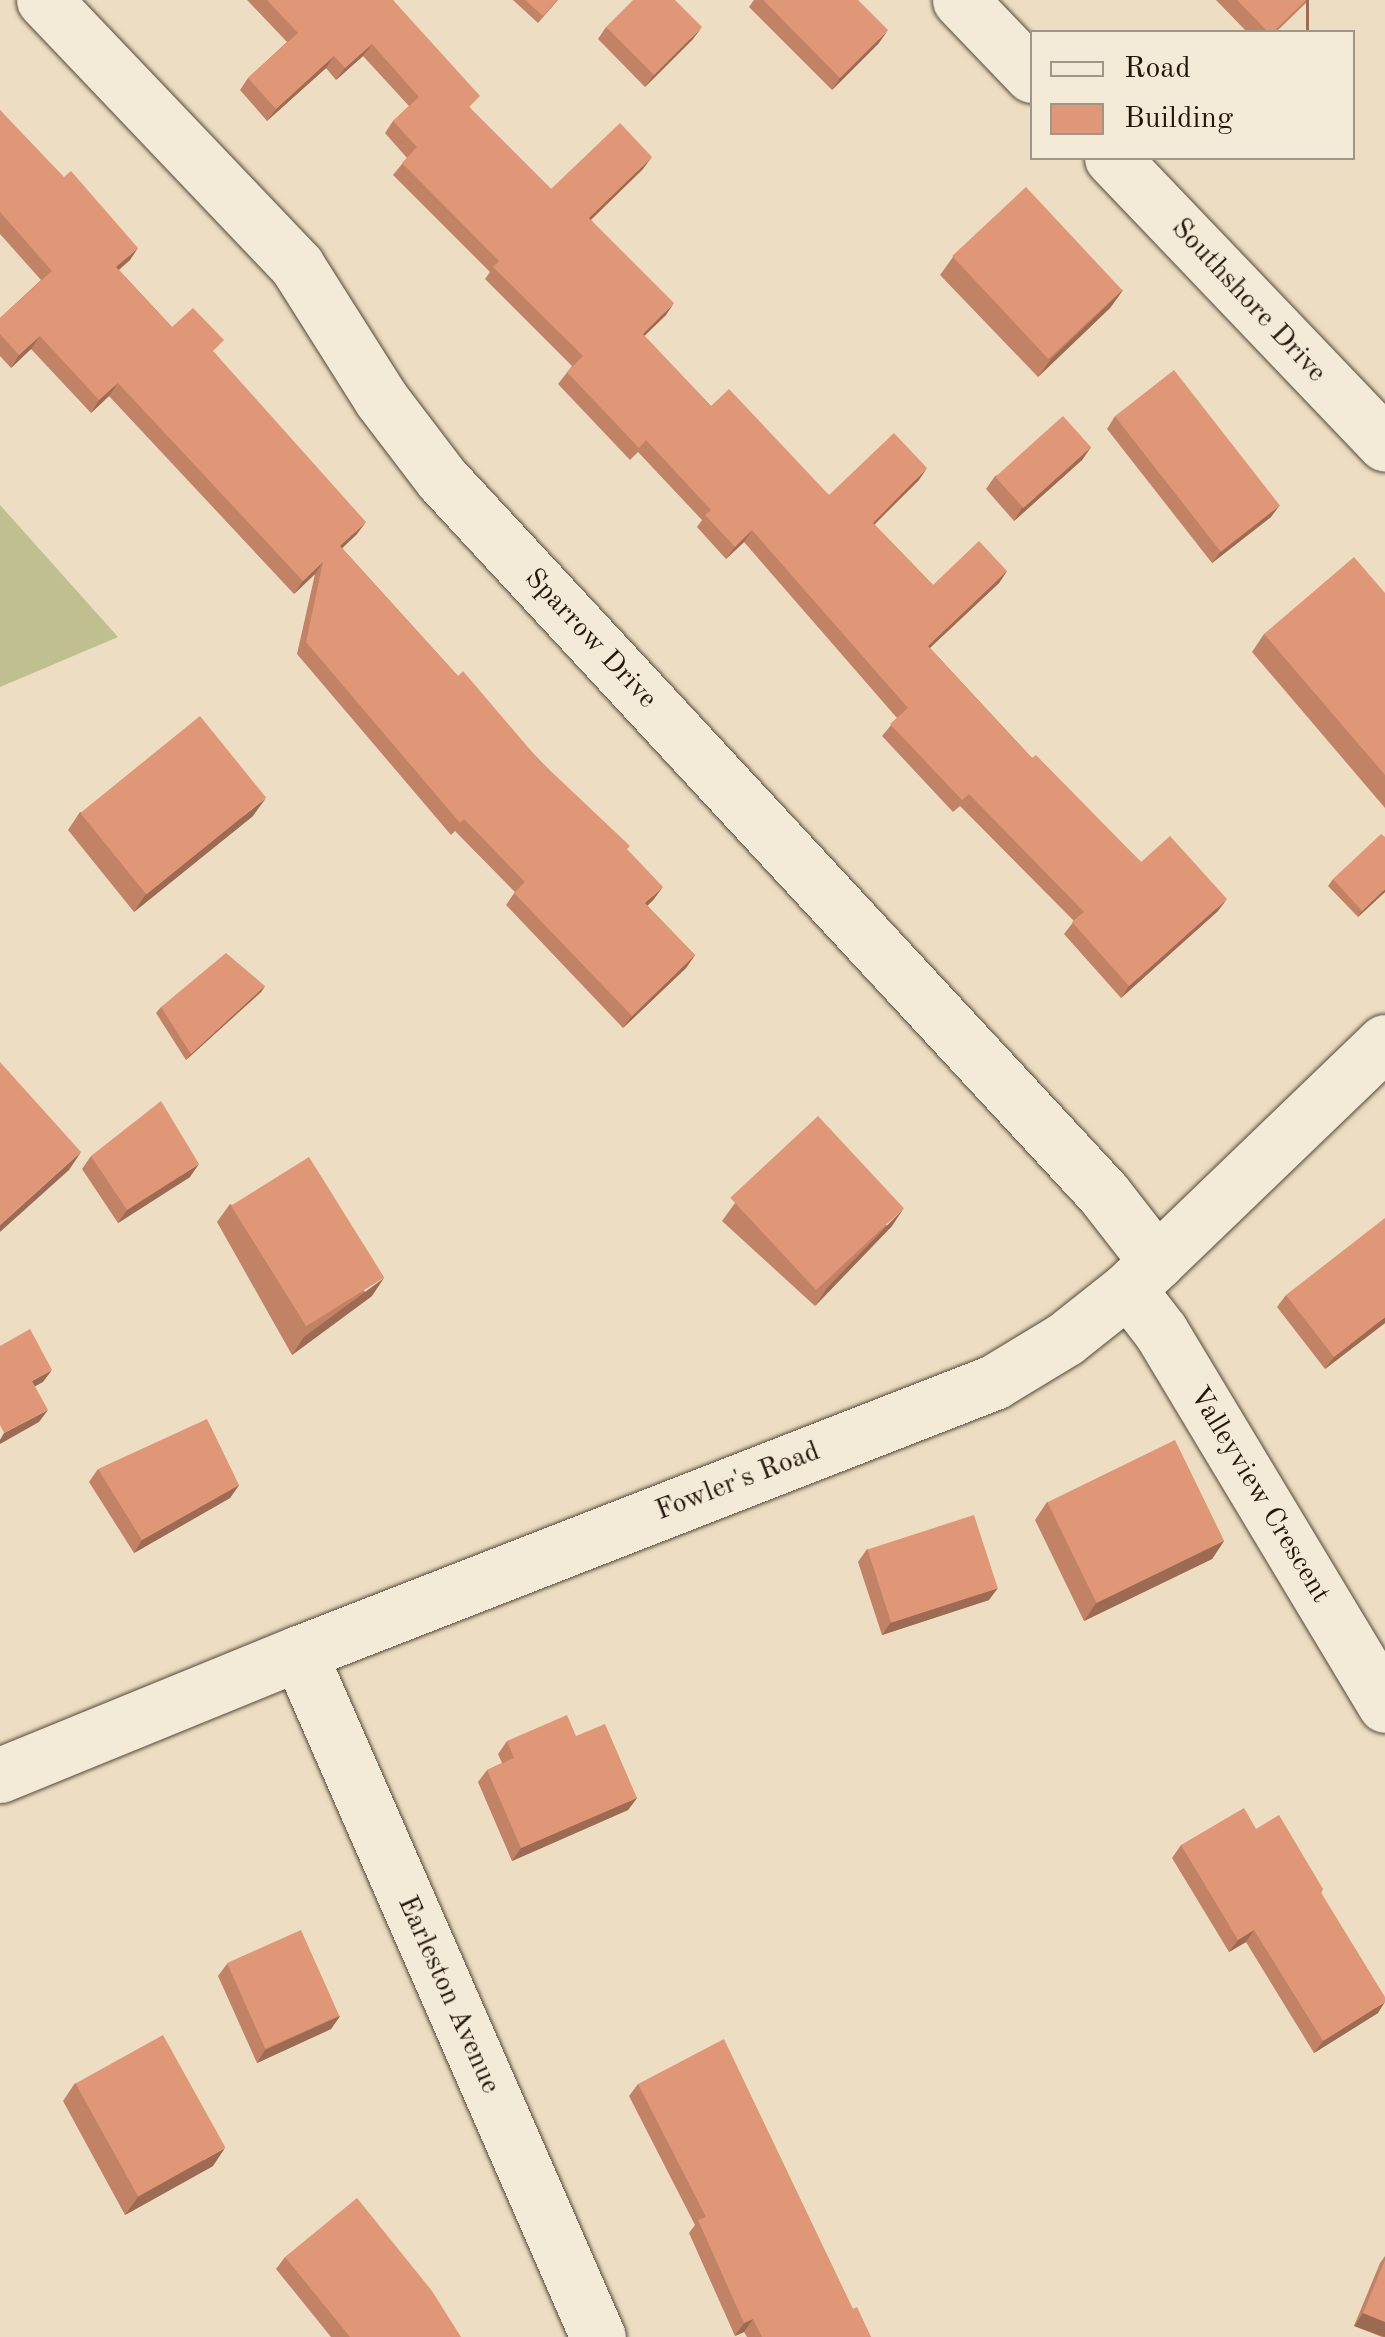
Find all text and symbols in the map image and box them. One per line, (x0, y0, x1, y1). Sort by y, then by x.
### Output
legend (1030, 30, 1355, 160)
text: Road (1124, 54, 1191, 84)
text: Building (1124, 104, 1233, 134)
street label: Southshore Drive (1163, 212, 1333, 390)
street label: Sparrow Drive (517, 562, 663, 716)
street label: Valleyview Crescent (1181, 1381, 1337, 1609)
street label: Fowler's Road (651, 1435, 825, 1529)
street label: Earleston Avenue (389, 1891, 507, 2099)

